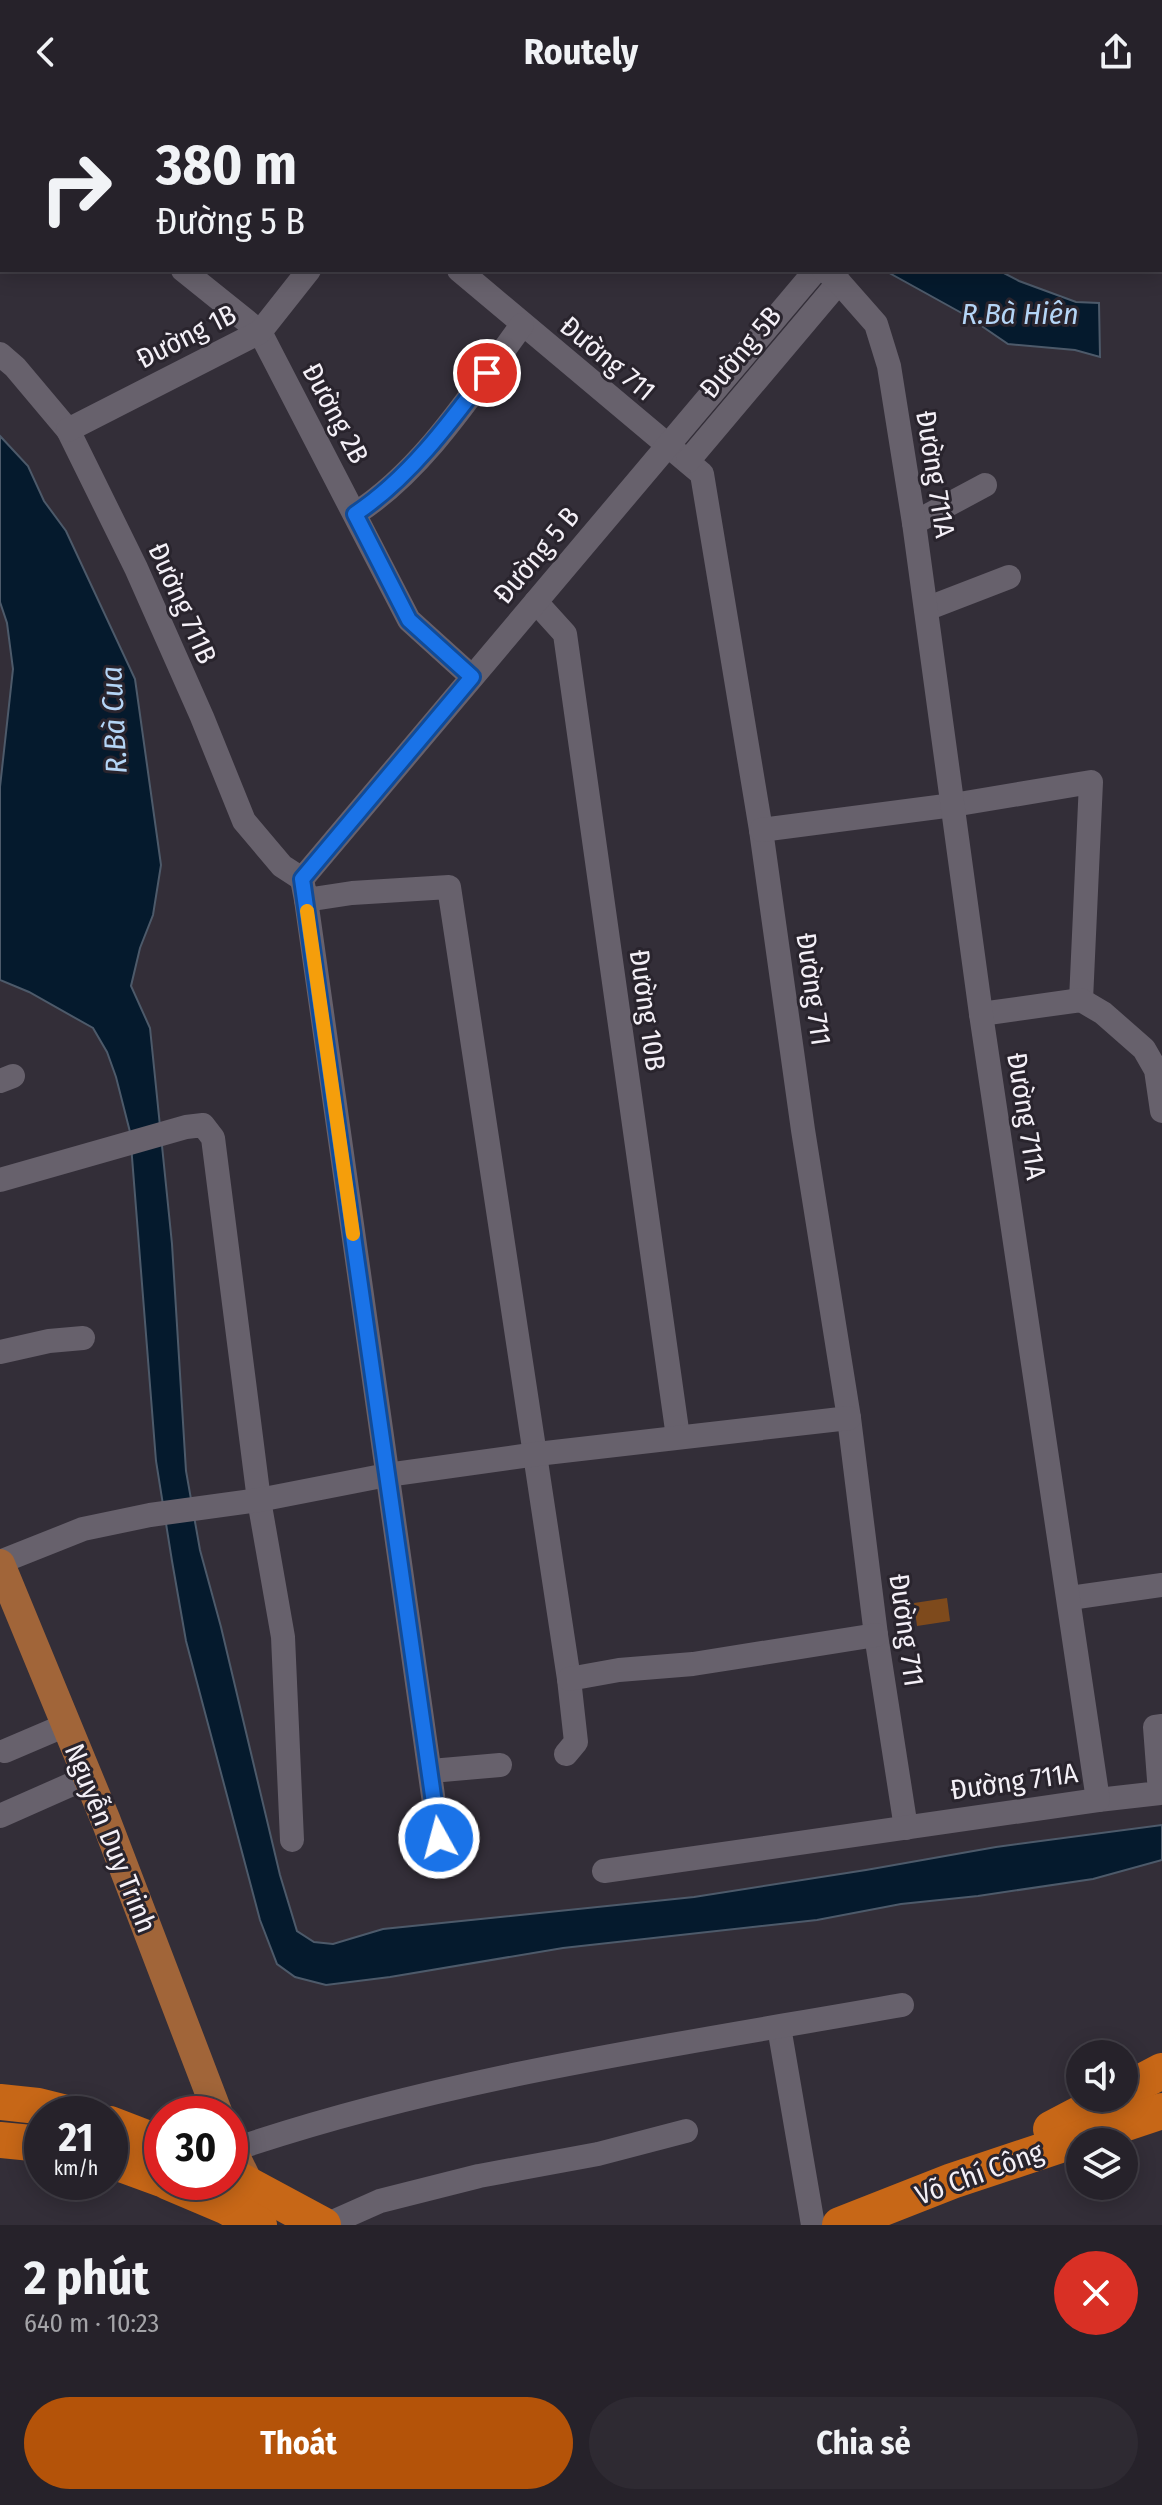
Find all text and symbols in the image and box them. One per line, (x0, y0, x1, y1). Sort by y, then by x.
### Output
icon: back (24, 30, 68, 74)
text: Routely (524, 30, 638, 74)
icon: share (1094, 30, 1138, 74)
text: 380 m (156, 132, 297, 199)
icon: right (24, 136, 128, 240)
text: Đường 5 B (156, 200, 305, 244)
water label: R.Bà Hiên (961, 296, 1079, 332)
street label: Đường 1B (131, 297, 242, 376)
street label: Đường 5B (693, 300, 788, 405)
street label: Đường 711 (554, 309, 662, 408)
pin (453, 339, 521, 407)
icon: arrive (465, 351, 509, 395)
street label: Đường 2B (295, 357, 376, 469)
street label: Đường 711A (909, 408, 962, 540)
street label: Đường 5 B (486, 500, 586, 610)
street label: Đường 711B (141, 538, 224, 669)
water label: R.Bà Cua (93, 665, 135, 775)
street label: Đường 711 (789, 931, 838, 1048)
street label: Đường 10B (623, 947, 672, 1073)
street label: Đường 711A (1000, 1050, 1053, 1182)
street label: Đường 711 (882, 1572, 931, 1689)
street label: Nguyễn Duy Trinh (58, 1739, 163, 1937)
street label: Đường 711A (948, 1756, 1080, 1807)
position arrow (397, 1796, 481, 1880)
map controls (1066, 2040, 1138, 2200)
button: sound (1066, 2040, 1138, 2112)
speed limit sign: 30 (144, 2096, 248, 2200)
text: 21 (59, 2114, 93, 2162)
button: layers (1066, 2128, 1138, 2200)
street label: Võ Chí Công (911, 2135, 1048, 2212)
text: km/h (54, 2156, 98, 2180)
text: 2 phút (24, 2249, 149, 2307)
button: close (1054, 2251, 1138, 2335)
text: 640 m · 10:23 (24, 2308, 159, 2339)
button: Thoát (24, 2397, 573, 2489)
button: Chia sẻ (589, 2397, 1138, 2489)

